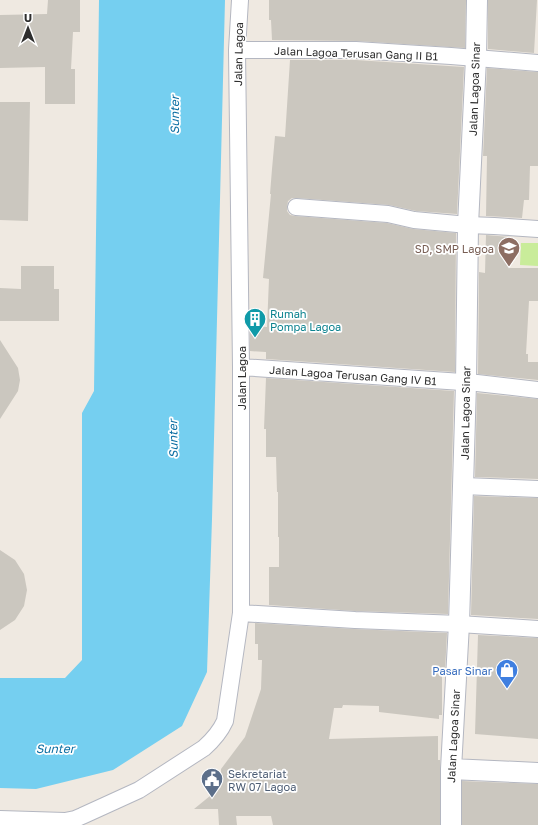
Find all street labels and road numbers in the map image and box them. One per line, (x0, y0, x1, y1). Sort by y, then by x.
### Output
street label: Jalan Lagoa (231, 22, 245, 86)
street label: Jalan Lagoa Sinar (466, 41, 482, 136)
street label: Jalan Lagoa Terusan Gang II B1 (274, 44, 438, 62)
street label: Jalan Lagoa (235, 346, 248, 410)
street label: Jalan Lagoa Terusan Gang IV B1 (269, 363, 437, 387)
street label: Jalan Lagoa Sinar (458, 365, 472, 460)
street label: Jalan Lagoa Sinar (444, 688, 462, 783)

